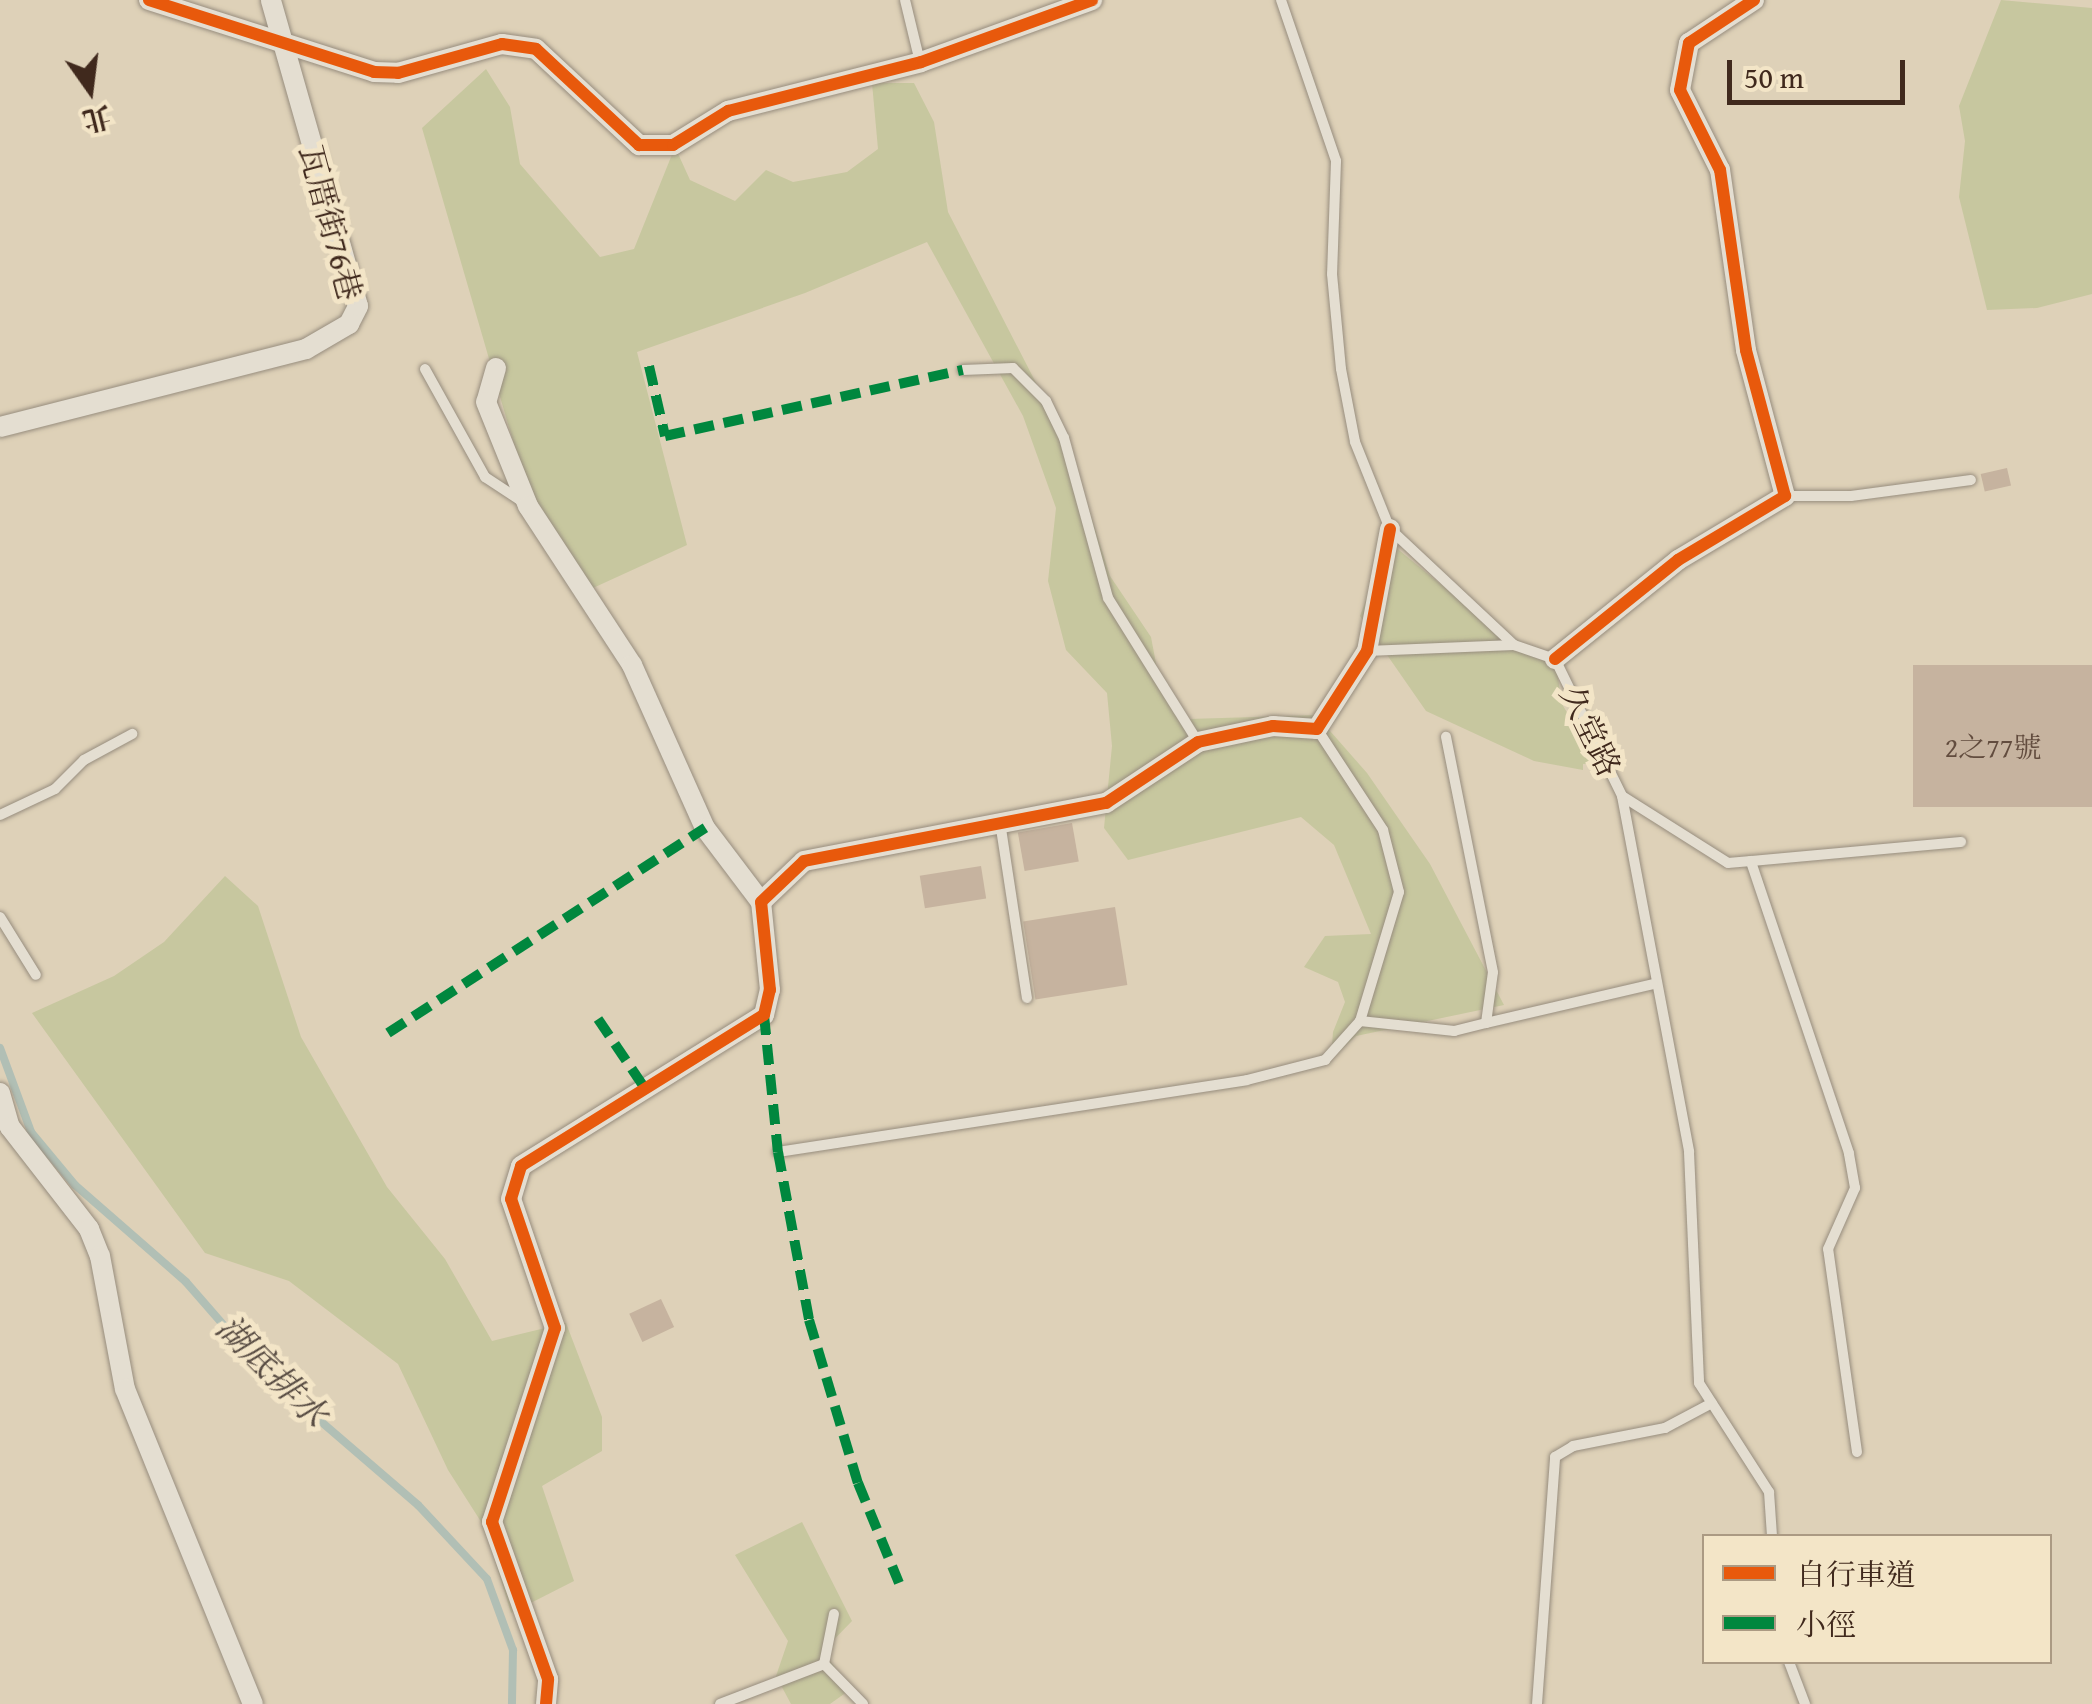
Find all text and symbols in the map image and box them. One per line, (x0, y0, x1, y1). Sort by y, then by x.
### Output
north arrow (40, 40, 140, 140)
scale bar (1732, 40, 1910, 102)
text: 50 m (1744, 55, 1804, 99)
text: 北 (79, 96, 116, 143)
street label: 瓦厝街76巷 (291, 141, 369, 305)
street label: 久堂路 (1552, 679, 1628, 783)
house number: 2之77號 (1945, 730, 2041, 764)
water label: 湖底排水 (208, 1307, 336, 1435)
legend (1702, 1534, 2052, 1664)
text: 自行車道 (1796, 1552, 1916, 1596)
text: 小徑 (1796, 1602, 1856, 1646)

